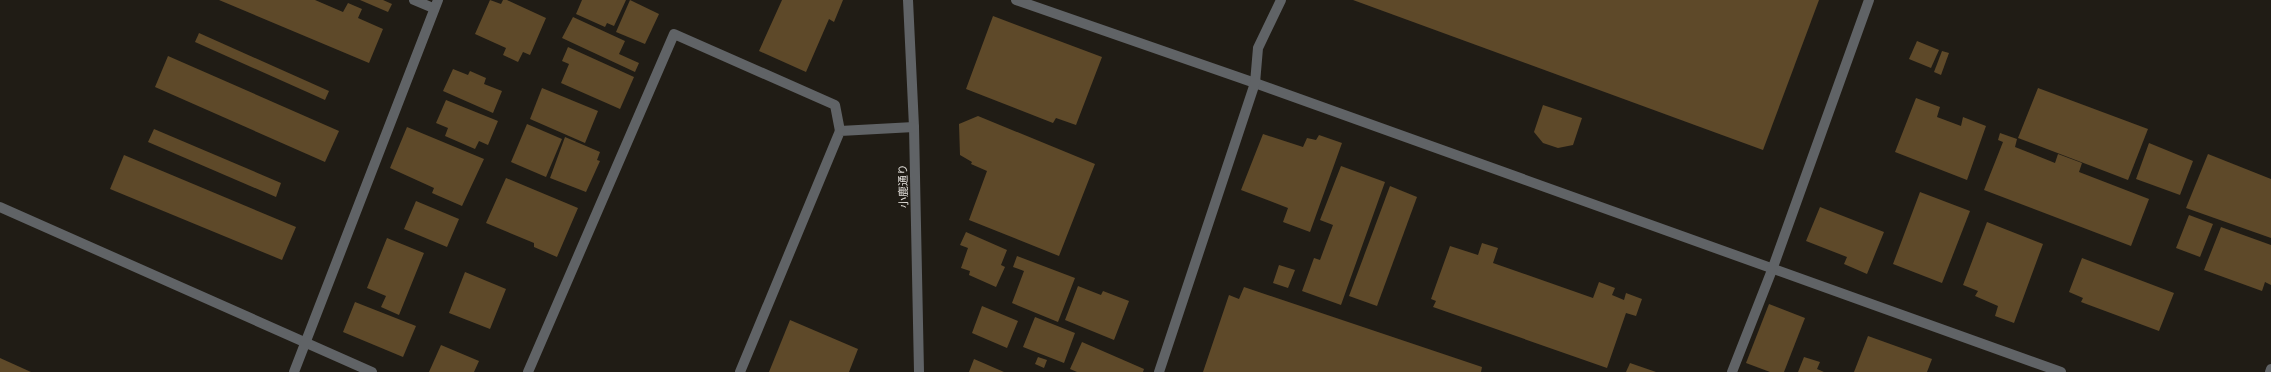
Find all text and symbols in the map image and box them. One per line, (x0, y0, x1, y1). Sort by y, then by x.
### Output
street label: 小鹿通り (897, 164, 910, 208)

